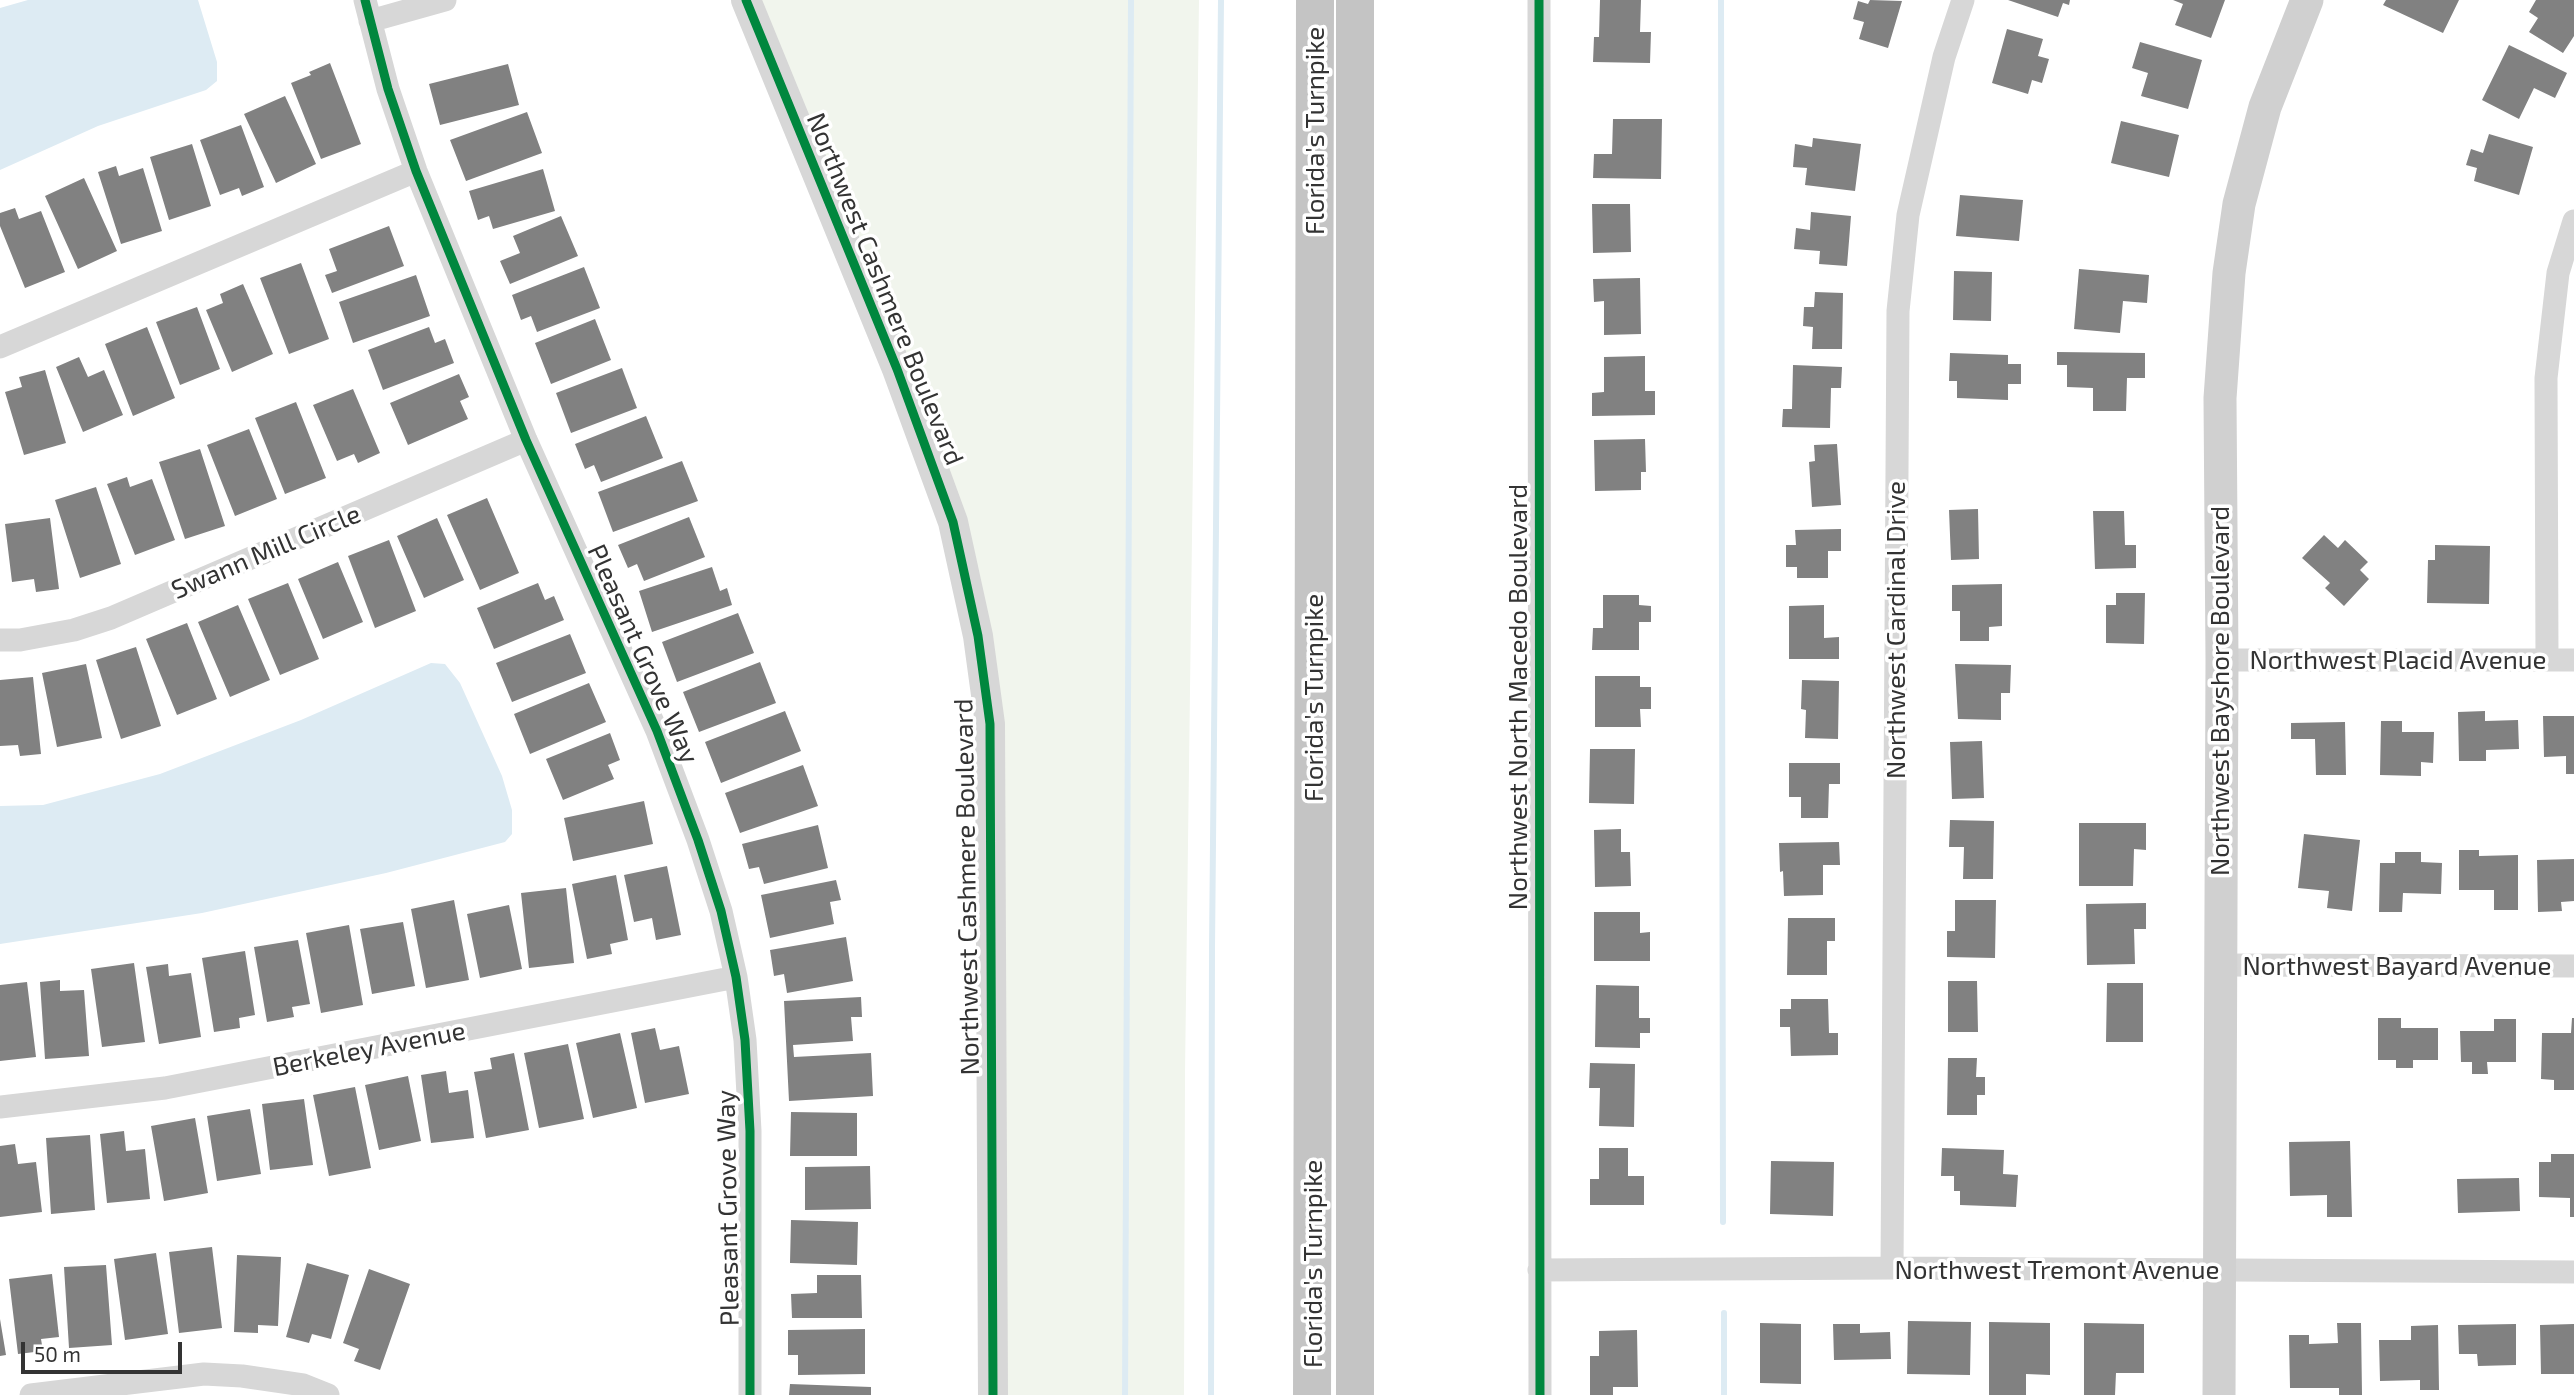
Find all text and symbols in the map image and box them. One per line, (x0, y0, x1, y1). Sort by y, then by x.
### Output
street label: Florida's Turnpike (1299, 27, 1331, 235)
street label: Northwest Cashmere Boulevard (800, 108, 970, 470)
street label: Northwest Cardinal Drive (1880, 481, 1912, 779)
street label: Northwest North Macedo Boulevard (1502, 484, 1534, 910)
street label: Swann Mill Circle (167, 498, 365, 606)
street label: Northwest Bayshore Boulevard (2204, 506, 2236, 876)
street label: Pleasant Grove Way (581, 540, 705, 768)
street label: Florida's Turnpike (1298, 594, 1330, 802)
street label: Northwest Placid Avenue (2249, 644, 2547, 676)
street label: Northwest Cashmere Boulevard (948, 698, 986, 1076)
street label: Northwest Bayard Avenue (2242, 950, 2552, 982)
street label: Berkeley Avenue (270, 1015, 468, 1083)
street label: Pleasant Grove Way (710, 1090, 746, 1326)
street label: Florida's Turnpike (1297, 1160, 1329, 1368)
street label: Northwest Tremont Avenue (1895, 1254, 2219, 1286)
scale bar (24, 1328, 186, 1372)
text: 50 m (34, 1341, 81, 1366)

